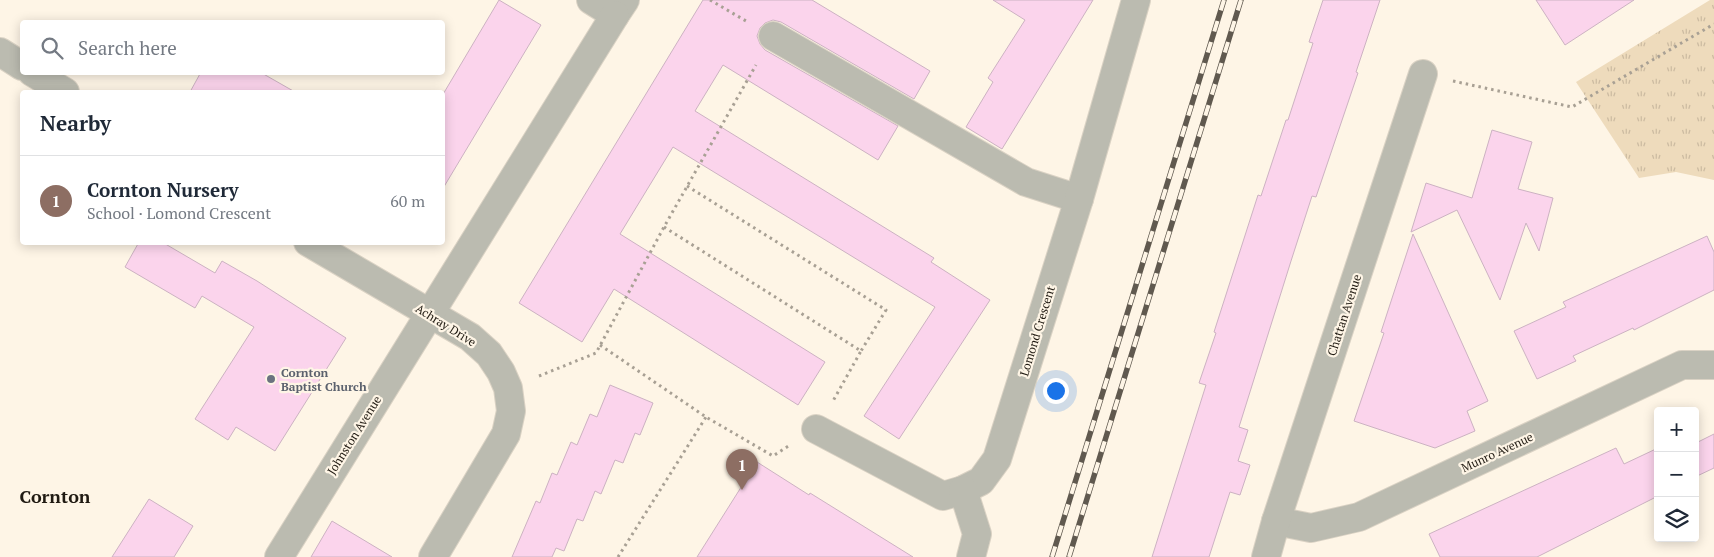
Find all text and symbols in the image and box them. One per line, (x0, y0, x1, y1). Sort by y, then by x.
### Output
search box (20, 20, 445, 75)
icon: search (38, 34, 66, 62)
text: Search here (78, 35, 177, 60)
text: Nearby (40, 109, 111, 137)
text: Cornton Nursery (87, 177, 239, 202)
text: 1 (51, 190, 61, 212)
text: 60 m (390, 190, 425, 212)
text: School · Lomond Crescent (87, 202, 271, 224)
street label: Chattan Avenue (1324, 272, 1364, 358)
street label: Lomond Crescent (1016, 284, 1058, 378)
street label: Achray Drive (413, 300, 479, 350)
place label: Cornton Baptist Church (281, 365, 367, 394)
marker: Cornton Baptist Church (265, 373, 277, 385)
your location (1043, 378, 1069, 404)
street label: Johnston Avenue (324, 393, 384, 477)
map controls (1654, 407, 1699, 542)
button: + (1654, 407, 1699, 452)
street label: Munro Avenue (1459, 429, 1535, 475)
pin: 1 (726, 449, 758, 490)
button: − (1654, 452, 1699, 497)
district label: Cornton (20, 484, 91, 508)
button: layers (1654, 497, 1699, 542)

